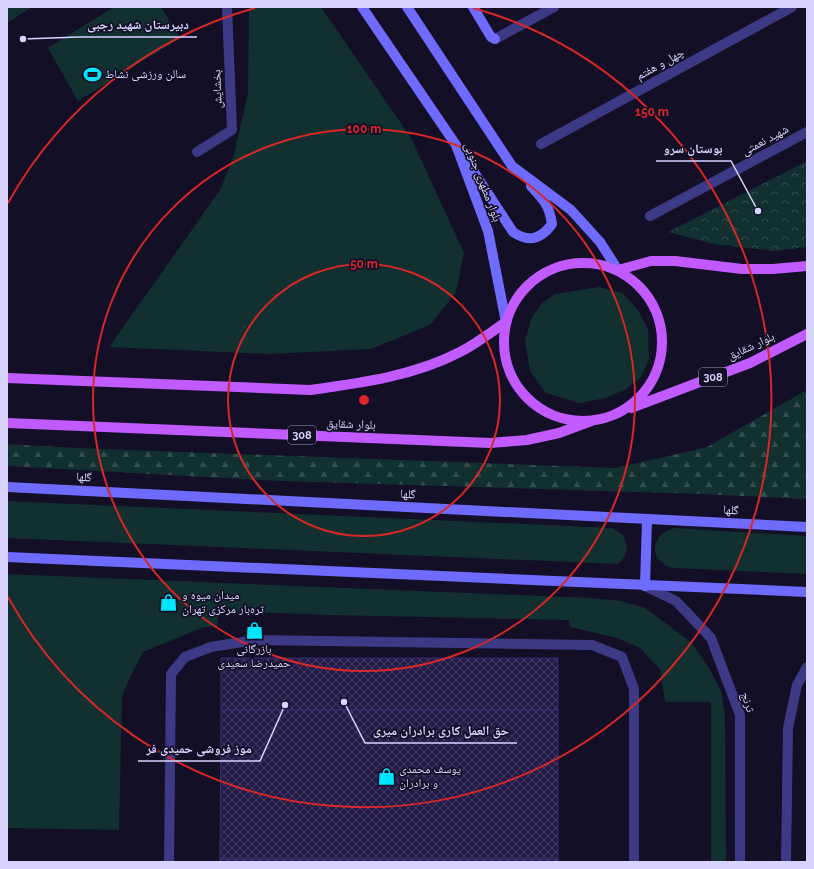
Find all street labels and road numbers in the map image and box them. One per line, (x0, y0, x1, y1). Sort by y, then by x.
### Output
street label: چهل و هفتم (634, 45, 687, 84)
street label: بخشایش (209, 69, 225, 109)
street label: شهید نعمتی (739, 122, 791, 158)
street label: بلوار مطهری جنوبی (461, 140, 505, 224)
street label: بلوار شقایق (725, 329, 777, 363)
road number: 308 (699, 368, 727, 386)
street label: بلوار شقایق (326, 416, 376, 432)
road number: 308 (288, 426, 316, 444)
street label: گلها (76, 470, 92, 484)
street label: گلها (400, 487, 416, 501)
street label: گلها (723, 503, 739, 517)
street label: ترنج (738, 690, 758, 714)

